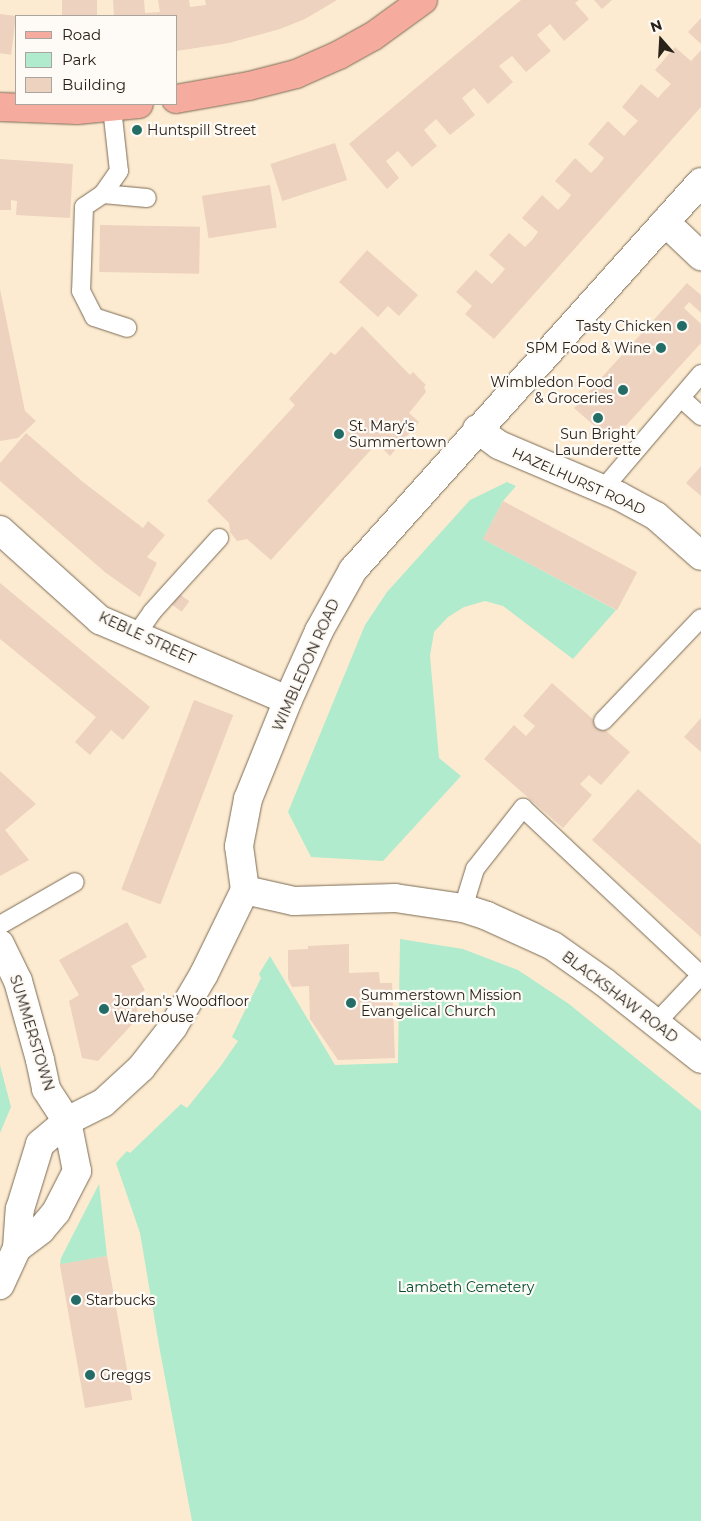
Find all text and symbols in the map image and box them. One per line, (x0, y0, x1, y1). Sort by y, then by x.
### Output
legend (15, 15, 178, 105)
north arrow (636, 15, 686, 65)
text: N (648, 15, 664, 36)
text: Road (62, 25, 101, 44)
text: Park (62, 50, 96, 69)
text: Building (62, 75, 126, 94)
place label: Huntspill Street (147, 122, 257, 138)
marker: Huntspill Street (131, 124, 143, 136)
place label: Tasty Chicken (576, 318, 672, 334)
marker: Tasty Chicken (676, 320, 688, 332)
place label: SPM Food & Wine (526, 340, 651, 356)
marker: SPM Food & Wine (655, 342, 667, 354)
place label: Wimbledon Food & Groceries (490, 374, 613, 407)
marker: Wimbledon Food & Groceries (617, 384, 629, 396)
marker: Sun Bright Launderette (592, 412, 604, 424)
place label: St. Mary's Summertown (349, 418, 447, 451)
place label: Sun Bright Launderette (555, 426, 641, 458)
marker: St. Mary's Summertown (333, 428, 345, 440)
street label: HAZELHURST ROAD (510, 444, 648, 518)
street label: WIMBLEDON ROAD (269, 596, 343, 734)
street label: KEBLE STREET (96, 608, 198, 668)
street label: BLACKSHAW ROAD (559, 948, 681, 1046)
street label: SUMMERSTOWN (6, 973, 58, 1093)
place label: Summerstown Mission Evangelical Church (361, 987, 522, 1020)
place label: Jordan's Woodfloor Warehouse (114, 993, 249, 1026)
marker: Summerstown Mission Evangelical Church (345, 997, 357, 1009)
marker: Jordan's Woodfloor Warehouse (98, 1003, 110, 1015)
park label: Lambeth Cemetery (398, 1279, 534, 1295)
place label: Starbucks (86, 1292, 155, 1308)
marker: Starbucks (70, 1294, 82, 1306)
place label: Greggs (100, 1367, 151, 1383)
marker: Greggs (84, 1369, 96, 1381)

